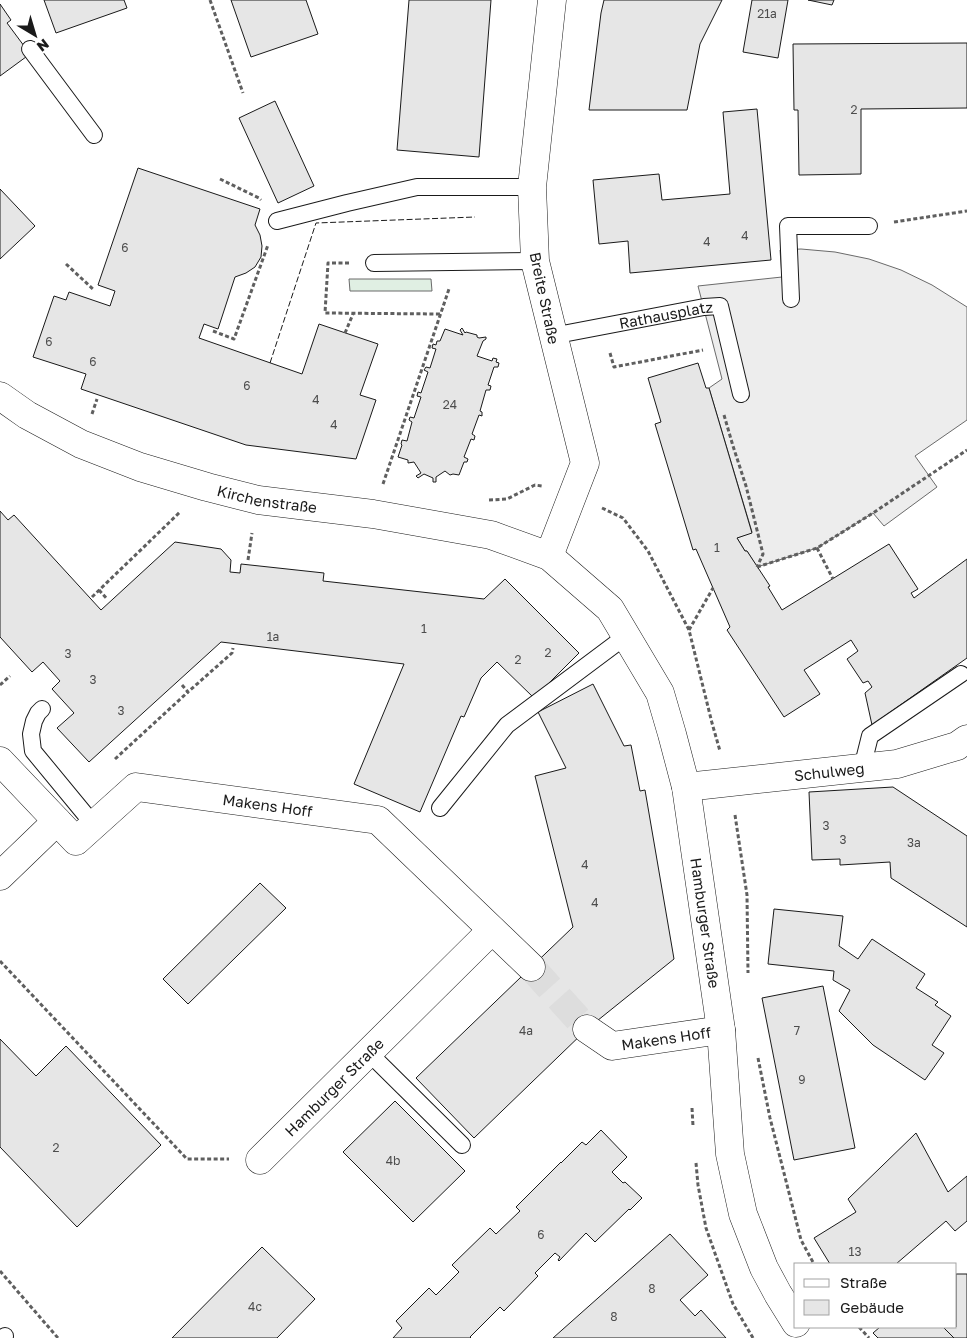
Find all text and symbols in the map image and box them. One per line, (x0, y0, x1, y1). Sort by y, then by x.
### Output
house number: 21a (757, 6, 777, 21)
north arrow (10, 10, 60, 60)
text: N (34, 36, 53, 56)
house number: 2 (851, 102, 858, 117)
house number: 4 (741, 228, 749, 243)
house number: 4 (703, 234, 711, 249)
house number: 6 (121, 240, 129, 255)
street label: Breite Straße (526, 250, 564, 346)
street label: Rathausplatz (617, 297, 714, 332)
house number: 6 (45, 334, 53, 349)
house number: 6 (89, 354, 97, 369)
house number: 6 (243, 378, 251, 393)
house number: 4 (312, 392, 320, 407)
house number: 24 (443, 397, 457, 412)
house number: 4 (330, 417, 338, 432)
street label: Kirchenstraße (215, 481, 318, 516)
house number: 1 (714, 540, 720, 555)
house number: 1 (421, 621, 427, 636)
house number: 1a (267, 629, 279, 644)
house number: 2 (545, 645, 552, 660)
house number: 3 (64, 646, 72, 661)
house number: 2 (515, 652, 522, 667)
house number: 3 (89, 672, 97, 687)
house number: 3 (117, 703, 125, 718)
street label: Schulweg (793, 759, 865, 784)
street label: Makens Hoff (222, 790, 314, 820)
house number: 3 (822, 818, 830, 833)
house number: 3 (839, 832, 847, 847)
house number: 3a (907, 835, 921, 850)
street label: Hamburger Straße (687, 856, 724, 990)
house number: 4 (581, 857, 589, 872)
house number: 4 (591, 895, 599, 910)
street label: Makens Hoff (620, 1022, 713, 1054)
house number: 4a (519, 1023, 533, 1038)
house number: 7 (794, 1023, 800, 1038)
street label: Hamburger Straße (281, 1034, 387, 1140)
house number: 9 (798, 1072, 806, 1087)
house number: 2 (53, 1140, 60, 1155)
house number: 4b (386, 1153, 400, 1168)
house number: 6 (537, 1227, 545, 1242)
house number: 13 (849, 1244, 861, 1259)
legend (794, 1263, 957, 1328)
text: Straße (840, 1273, 887, 1291)
house number: 8 (648, 1281, 656, 1296)
text: Gebäude (840, 1298, 904, 1316)
house number: 4c (248, 1299, 262, 1314)
house number: 8 (610, 1309, 618, 1324)

